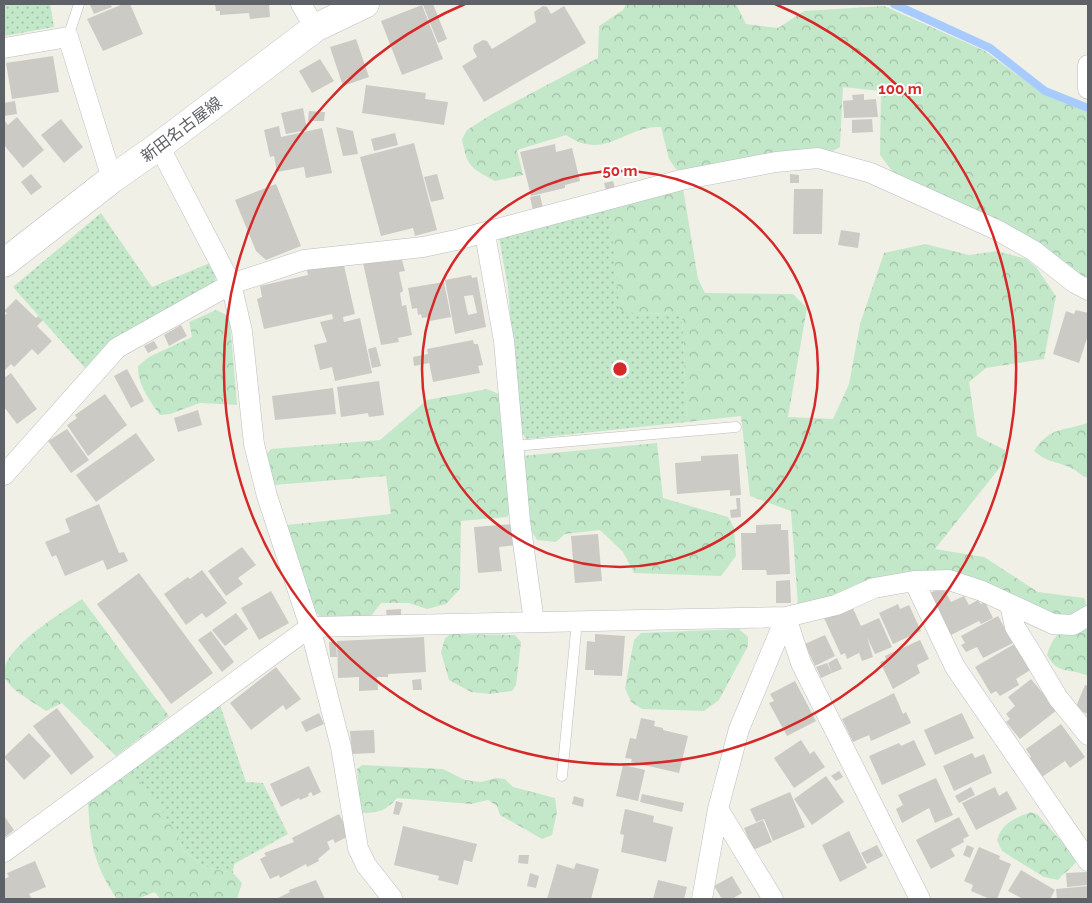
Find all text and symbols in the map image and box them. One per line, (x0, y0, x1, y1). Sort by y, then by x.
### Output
text: 100 m (878, 80, 922, 98)
street label: 新田名古屋線 (137, 93, 225, 166)
text: 50 m (602, 162, 638, 180)
centre of rings (611, 360, 629, 378)

